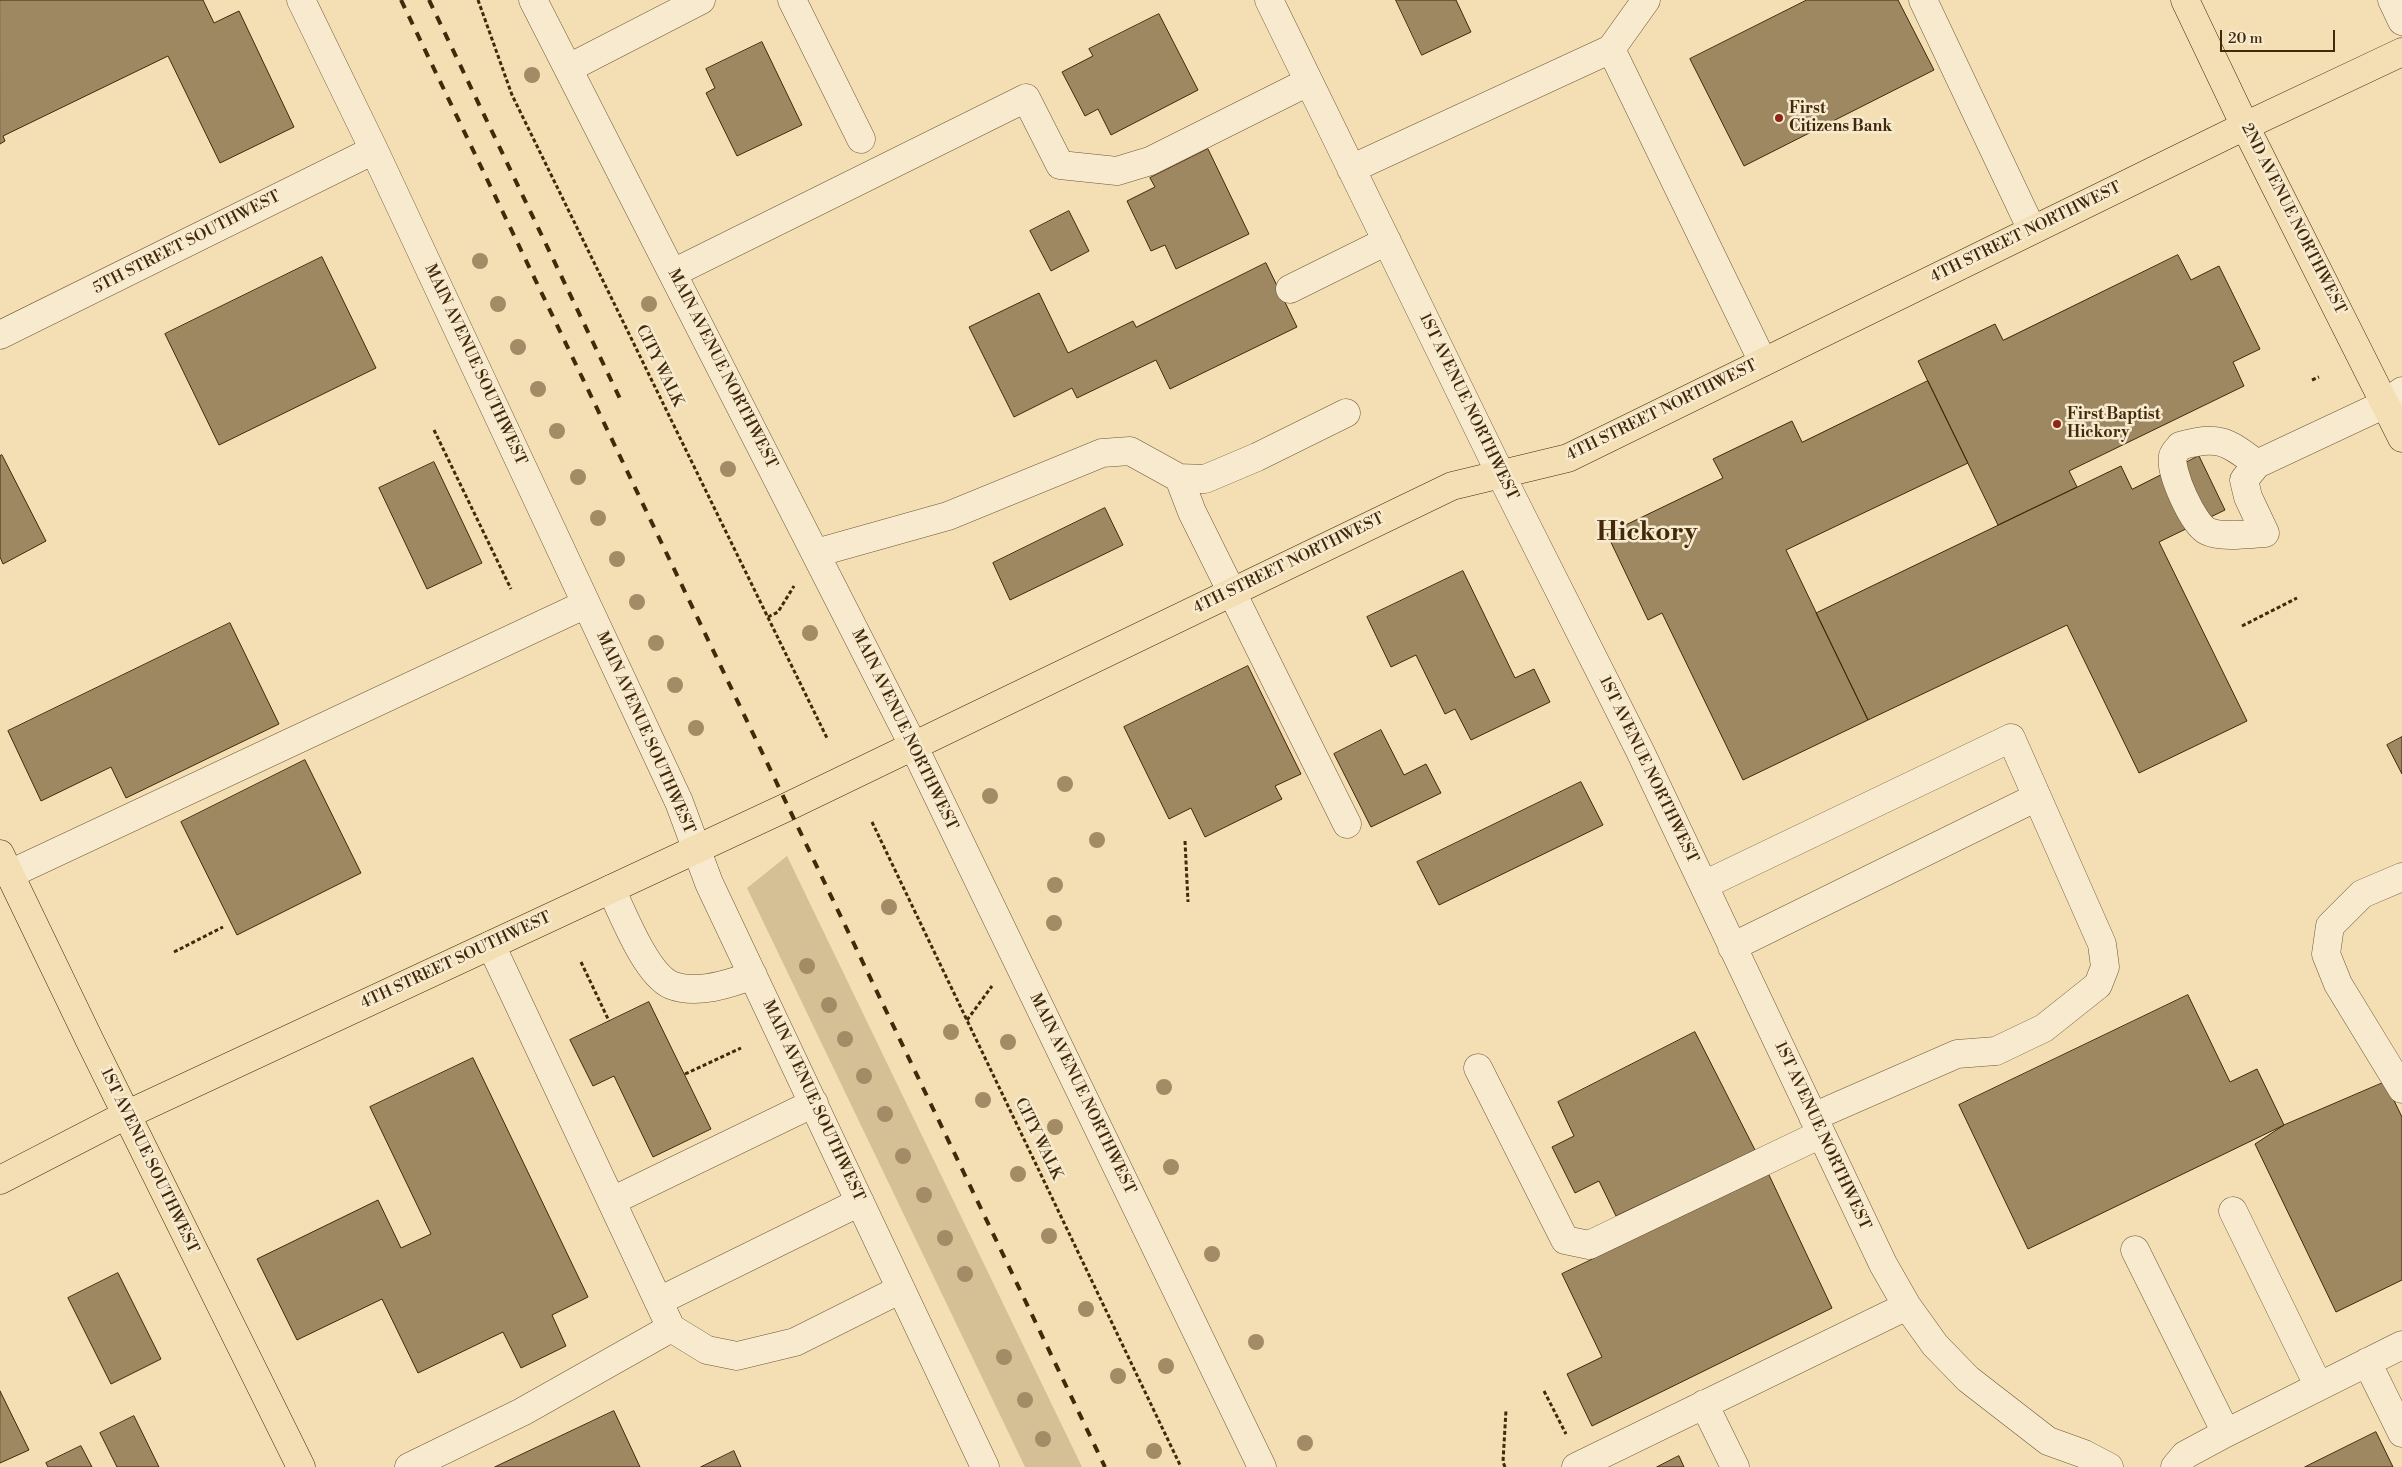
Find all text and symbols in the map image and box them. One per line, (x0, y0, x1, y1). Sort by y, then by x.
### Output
scale bar (2222, 20, 2337, 52)
text: 20 m (2228, 29, 2263, 48)
place label: First Citizens Bank (1789, 99, 1892, 137)
marker: First Citizens Bank (1773, 112, 1785, 124)
street label: 2ND AVENUE NORTHWEST (2236, 120, 2350, 318)
street label: 4TH STREET NORTHWEST (1927, 178, 2125, 288)
street label: 5TH STREET SOUTHWEST (90, 187, 284, 299)
street label: MAIN AVENUE SOUTHWEST (420, 261, 530, 469)
street label: MAIN AVENUE NORTHWEST (663, 266, 781, 472)
street label: 1ST AVENUE NORTHWEST (1414, 310, 1522, 504)
street label: CITY WALK (631, 322, 687, 410)
street label: 4TH STREET NORTHWEST (1563, 356, 1761, 466)
place label: First Baptist Hickory (2067, 405, 2160, 443)
marker: First Baptist Hickory (2051, 418, 2063, 430)
street label: 4TH STREET NORTHWEST (1190, 509, 1388, 619)
district label: Hickory (1596, 518, 1698, 550)
street label: MAIN AVENUE NORTHWEST (847, 626, 961, 834)
street label: MAIN AVENUE SOUTHWEST (592, 629, 698, 837)
street label: 1ST AVENUE NORTHWEST (1594, 673, 1702, 867)
street label: 4TH STREET SOUTHWEST (358, 908, 554, 1014)
street label: MAIN AVENUE NORTHWEST (1025, 990, 1139, 1198)
street label: MAIN AVENUE SOUTHWEST (758, 997, 868, 1205)
street label: 1ST AVENUE NORTHWEST (1770, 1039, 1874, 1233)
street label: 1ST AVENUE SOUTHWEST (96, 1065, 202, 1257)
street label: CITY WALK (1010, 1095, 1066, 1183)

